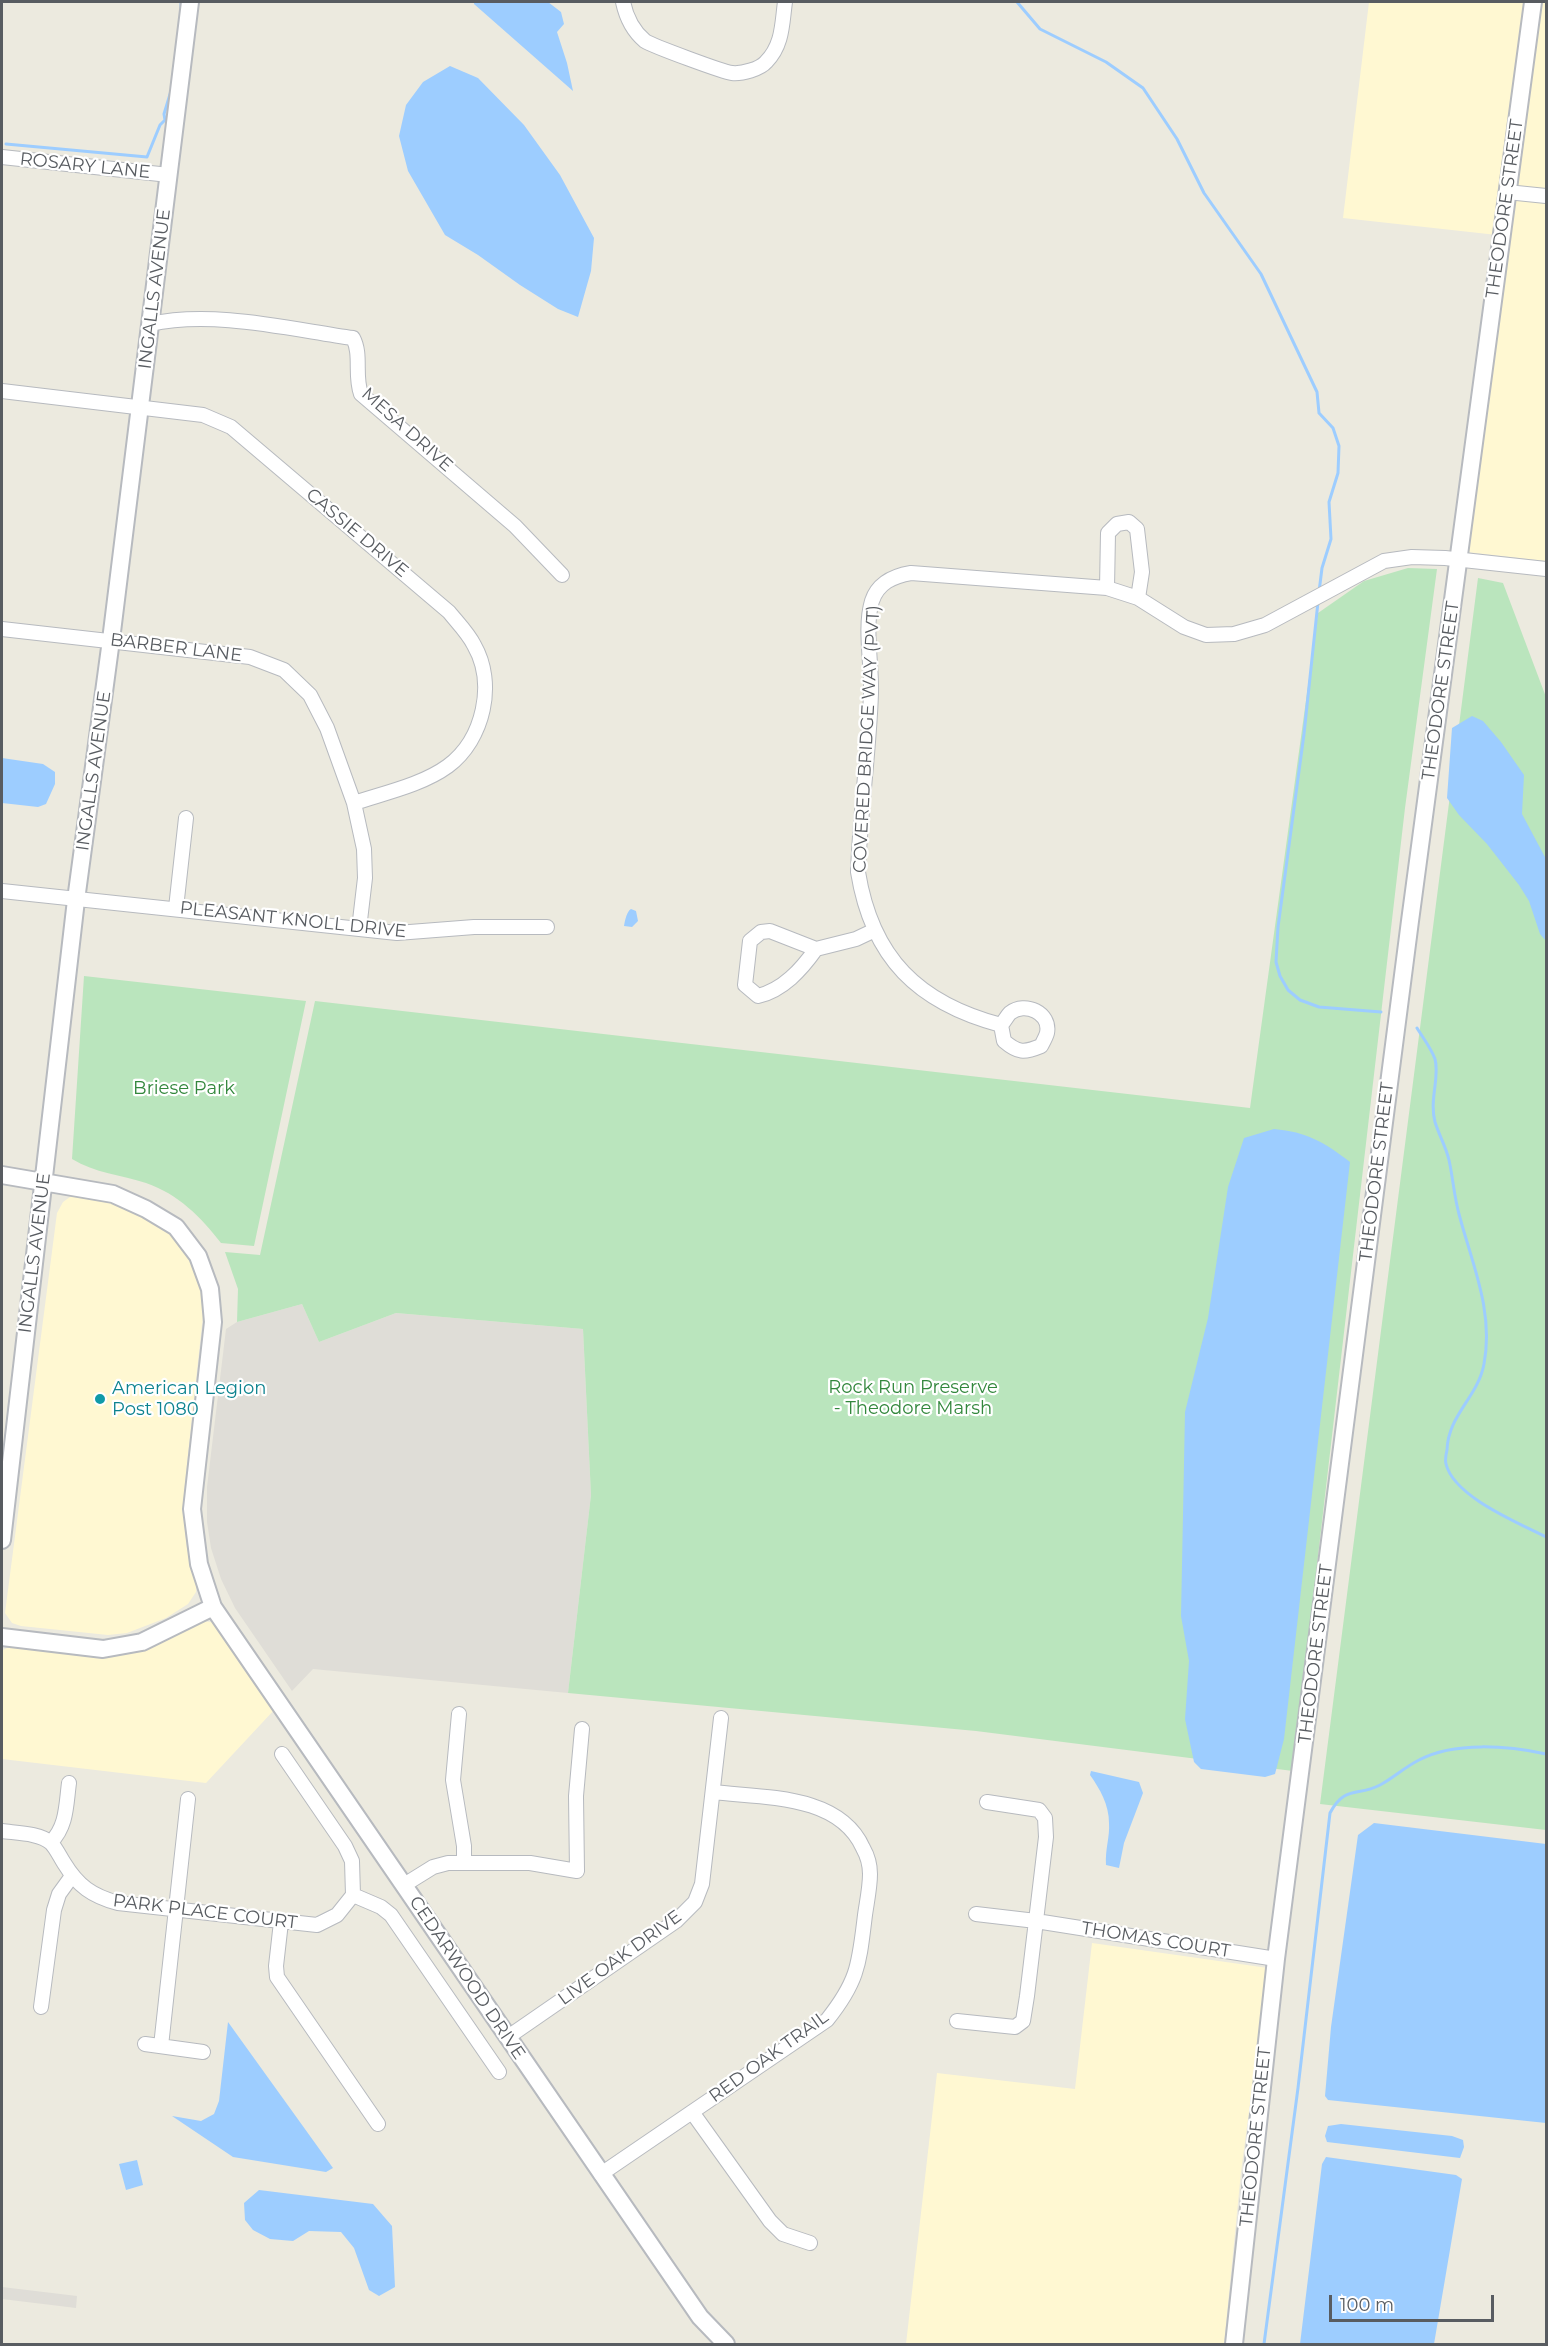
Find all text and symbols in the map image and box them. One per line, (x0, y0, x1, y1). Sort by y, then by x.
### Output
street label: THEODORE STREET (1482, 118, 1528, 300)
street label: ROSARY LANE (19, 148, 151, 184)
street label: INGALLS AVENUE (134, 208, 176, 370)
street label: MESA DRIVE (357, 383, 457, 477)
street label: CASSIE DRIVE (301, 484, 413, 582)
street label: THEODORE STREET (1418, 600, 1464, 782)
street label: COVERED BRIDGE WAY (PVT) (849, 605, 885, 873)
street label: BARBER LANE (109, 629, 243, 667)
street label: INGALLS AVENUE (72, 690, 116, 852)
street label: PLEASANT KNOLL DRIVE (179, 897, 407, 943)
park label: Briese Park (133, 1078, 235, 1100)
street label: THEODORE STREET (1355, 1081, 1399, 1263)
street label: INGALLS AVENUE (14, 1172, 56, 1334)
park label: Rock Run Preserve - Theodore Marsh (828, 1377, 998, 1420)
place label: American Legion Post 1080 (112, 1378, 266, 1420)
marker: American Legion Post 1080 (93, 1392, 107, 1406)
street label: THEODORE STREET (1294, 1563, 1338, 1745)
street label: PARK PLACE COURT (111, 1890, 299, 1934)
street label: CEDARWOOD DRIVE (404, 1892, 530, 2064)
street label: LIVE OAK DRIVE (554, 1906, 686, 2010)
street label: THOMAS COURT (1080, 1918, 1232, 1962)
street label: RED OAK TRAIL (705, 2006, 833, 2108)
street label: THEODORE STREET (1236, 2046, 1276, 2228)
scale bar (1332, 2283, 1497, 2321)
text: 100 m (1340, 2294, 1394, 2316)

